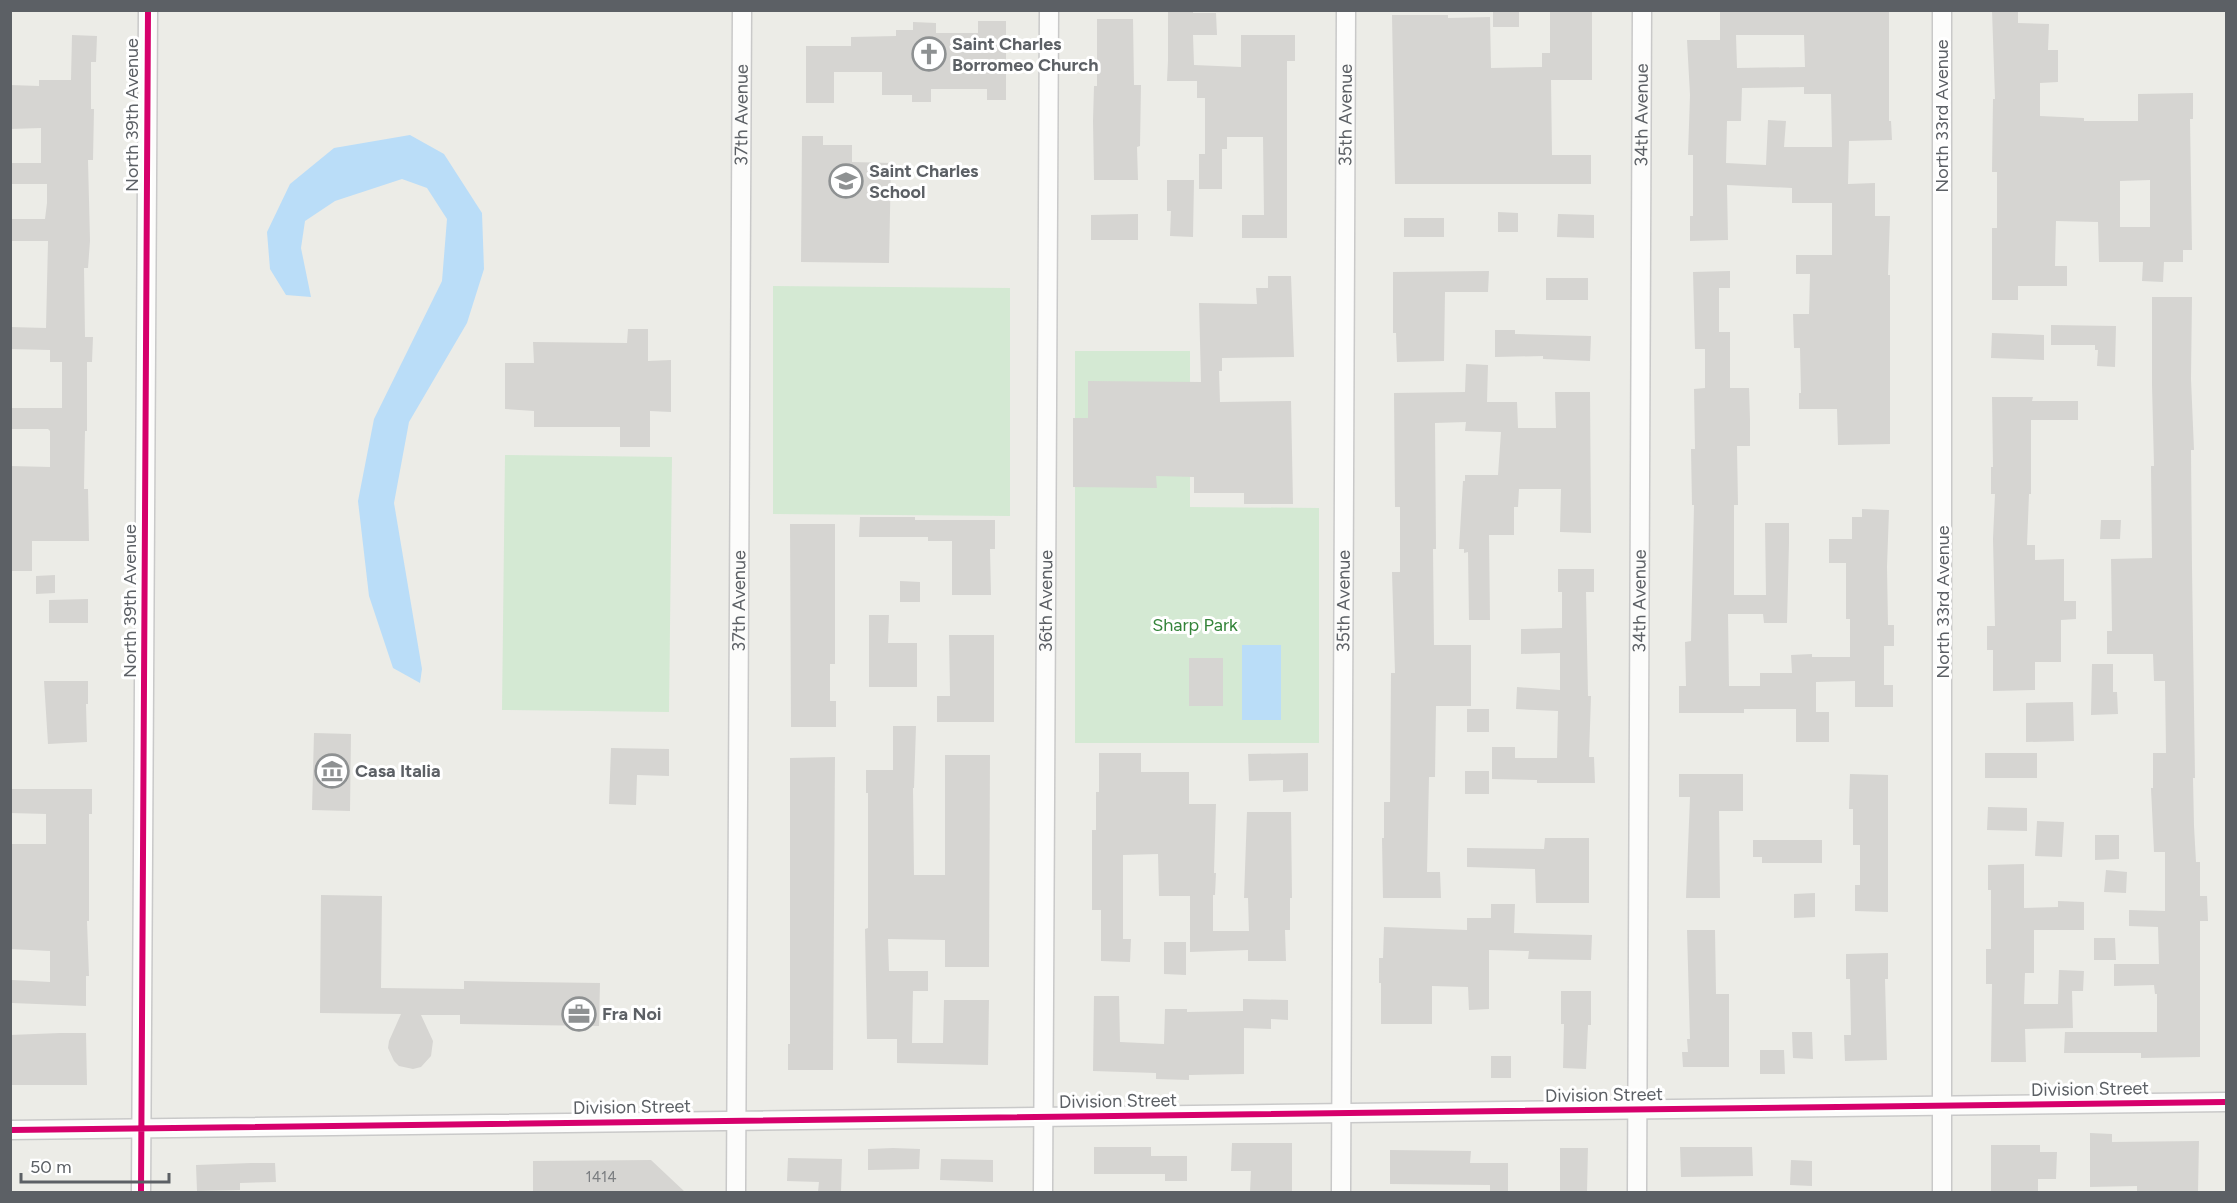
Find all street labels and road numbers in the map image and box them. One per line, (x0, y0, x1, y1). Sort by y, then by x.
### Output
street label: North 39th Avenue (121, 38, 143, 192)
street label: North 33rd Avenue (1931, 39, 1953, 193)
street label: 34th Avenue (1630, 63, 1653, 167)
street label: 37th Avenue (730, 64, 753, 166)
street label: 35th Avenue (1334, 64, 1357, 166)
street label: North 39th Avenue (119, 524, 141, 678)
street label: North 33rd Avenue (1932, 525, 1954, 679)
street label: 34th Avenue (1628, 549, 1651, 653)
street label: 37th Avenue (728, 550, 750, 652)
street label: 36th Avenue (1035, 550, 1057, 652)
street label: 35th Avenue (1332, 550, 1355, 652)
street label: Division Street (2031, 1077, 2149, 1101)
street label: Division Street (1545, 1083, 1663, 1107)
street label: Division Street (1059, 1089, 1177, 1113)
street label: Division Street (573, 1095, 691, 1119)

